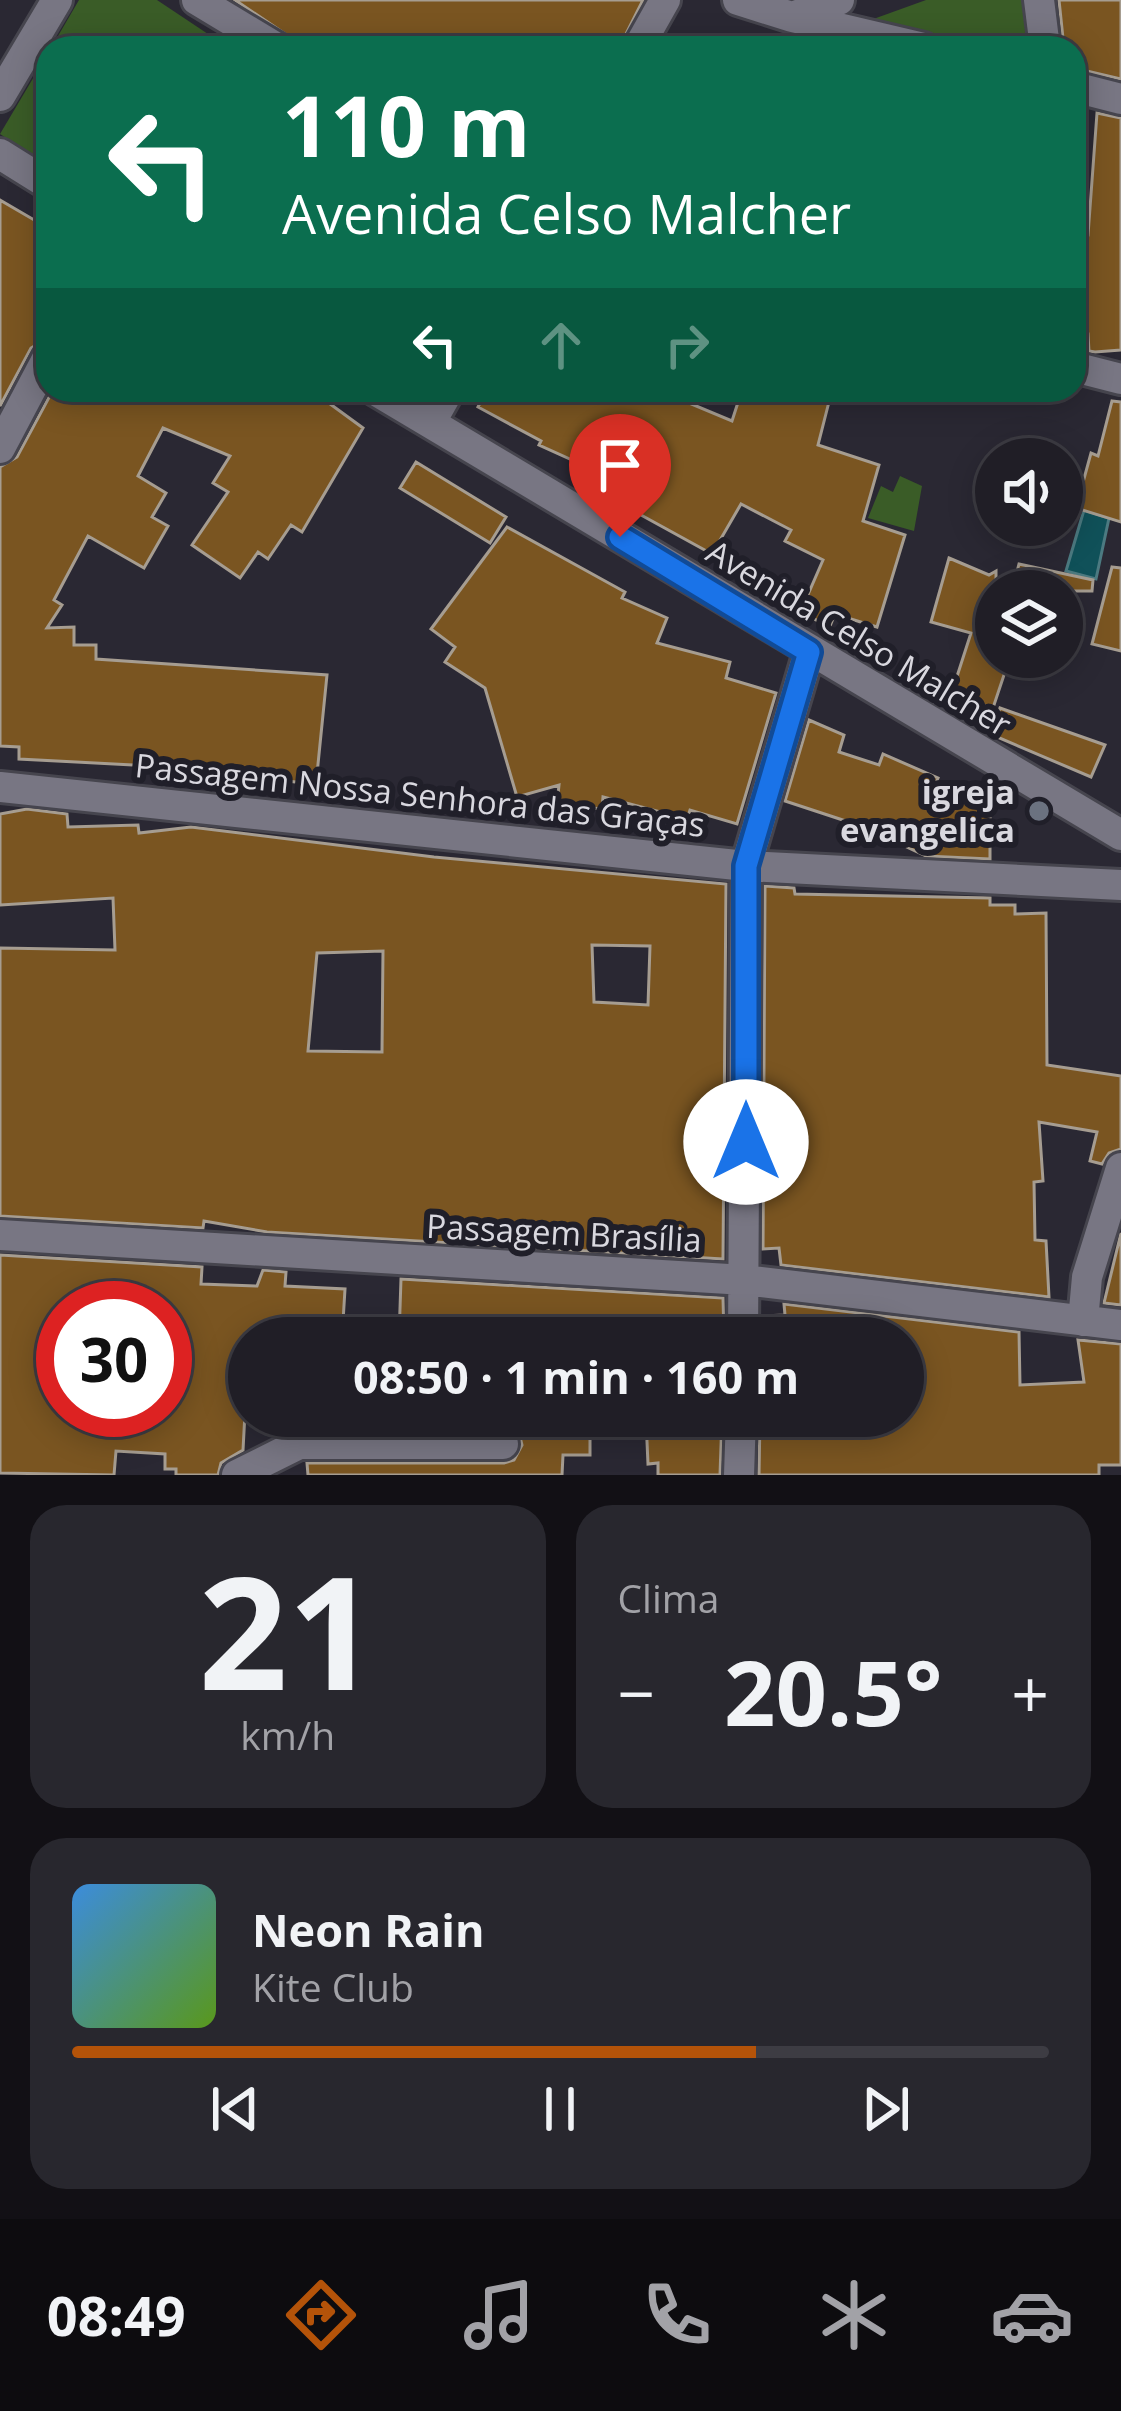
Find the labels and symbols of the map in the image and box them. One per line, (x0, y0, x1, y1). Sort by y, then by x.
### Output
pin (569, 414, 671, 537)
street label: Avenida Celso Malcher (699, 529, 1020, 746)
street label: Passagem Nossa Senhora das Graças (133, 742, 707, 847)
place label: igreja evangelica (840, 769, 1015, 852)
marker: igreja evangelica (1026, 798, 1052, 824)
position arrow (683, 1079, 809, 1205)
street label: Passagem Brasília (425, 1203, 703, 1262)
speed limit sign: 30 (36, 1281, 192, 1437)

